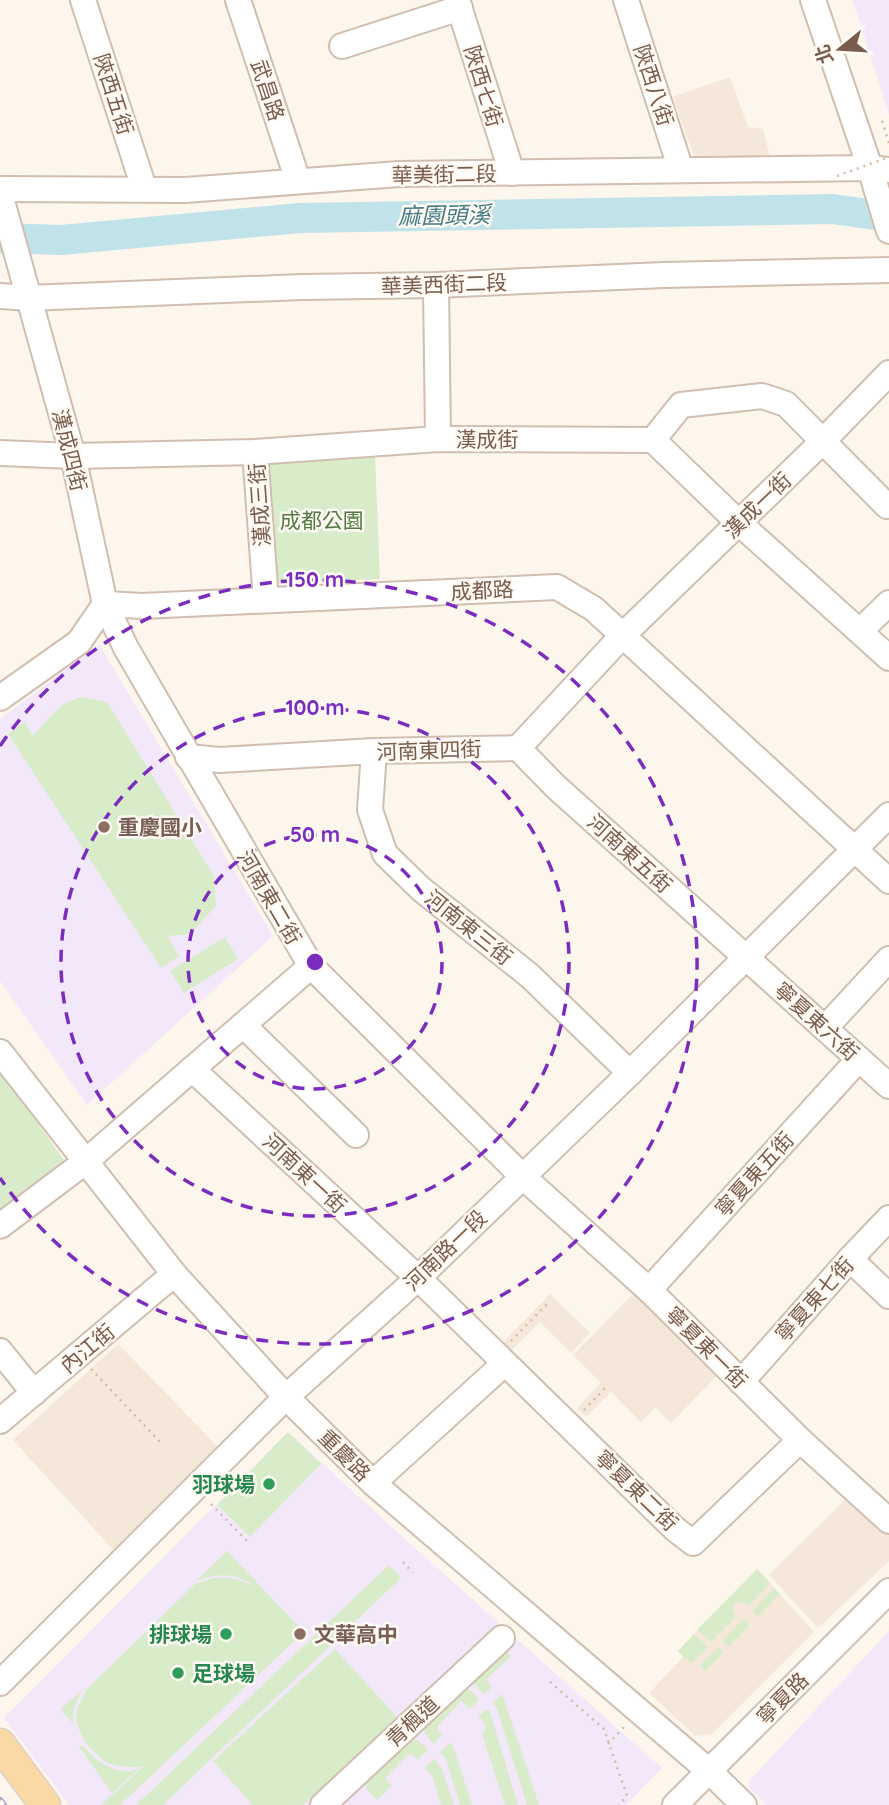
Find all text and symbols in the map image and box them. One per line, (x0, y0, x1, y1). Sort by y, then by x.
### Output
north arrow (805, 14, 875, 84)
street label: 陝西八街 (629, 41, 679, 129)
street label: 陜西七街 (459, 42, 509, 130)
text: 北 (809, 42, 838, 67)
street label: 陝西五街 (89, 50, 139, 138)
street label: 武昌路 (246, 56, 290, 124)
street label: 華美街二段 (391, 160, 497, 188)
water label: 麻園頭溪 (398, 200, 493, 230)
street label: 華美西街二段 (381, 269, 507, 299)
street label: 漢成四街 (47, 406, 93, 494)
street label: 漢成街 (456, 426, 519, 452)
street label: 漢成三街 (243, 462, 275, 548)
street label: 漢成一街 (718, 466, 796, 544)
park label: 成都公園 (280, 507, 364, 533)
text: 150 m (286, 566, 344, 592)
street label: 成都路 (450, 575, 514, 605)
text: 100 m (285, 694, 345, 720)
street label: 河南東四街 (376, 735, 482, 765)
street label: 河南東五街 (582, 808, 678, 898)
place label: 重慶國小 (118, 814, 202, 840)
marker: 重慶國小 (96, 819, 112, 835)
text: 50 m (290, 821, 340, 847)
street label: 河南東二街 (232, 845, 308, 949)
street label: 河南東三街 (420, 884, 518, 970)
centre of rings (303, 950, 327, 974)
street label: 寧夏東六街 (769, 976, 865, 1066)
street label: 寧夏東五街 (709, 1126, 799, 1222)
street label: 河南東一街 (258, 1128, 352, 1218)
street label: 河南路一段 (398, 1204, 492, 1296)
street label: 寧夏東七街 (769, 1251, 859, 1347)
street label: 寧夏東一街 (661, 1301, 753, 1393)
street label: 內江街 (55, 1318, 119, 1378)
street label: 重慶路 (314, 1424, 376, 1486)
street label: 寧夏東二街 (590, 1444, 684, 1536)
place label: 羽球場 (192, 1471, 255, 1497)
marker: 羽球場 (261, 1476, 277, 1492)
place label: 排球場 (149, 1621, 212, 1647)
place label: 文華高中 (314, 1621, 398, 1647)
marker: 排球場 (218, 1626, 234, 1642)
marker: 文華高中 (292, 1626, 308, 1642)
place label: 足球場 (192, 1660, 255, 1686)
marker: 足球場 (170, 1665, 186, 1681)
street label: 寧夏路 (751, 1667, 813, 1729)
street label: 青楓道 (380, 1690, 444, 1752)

